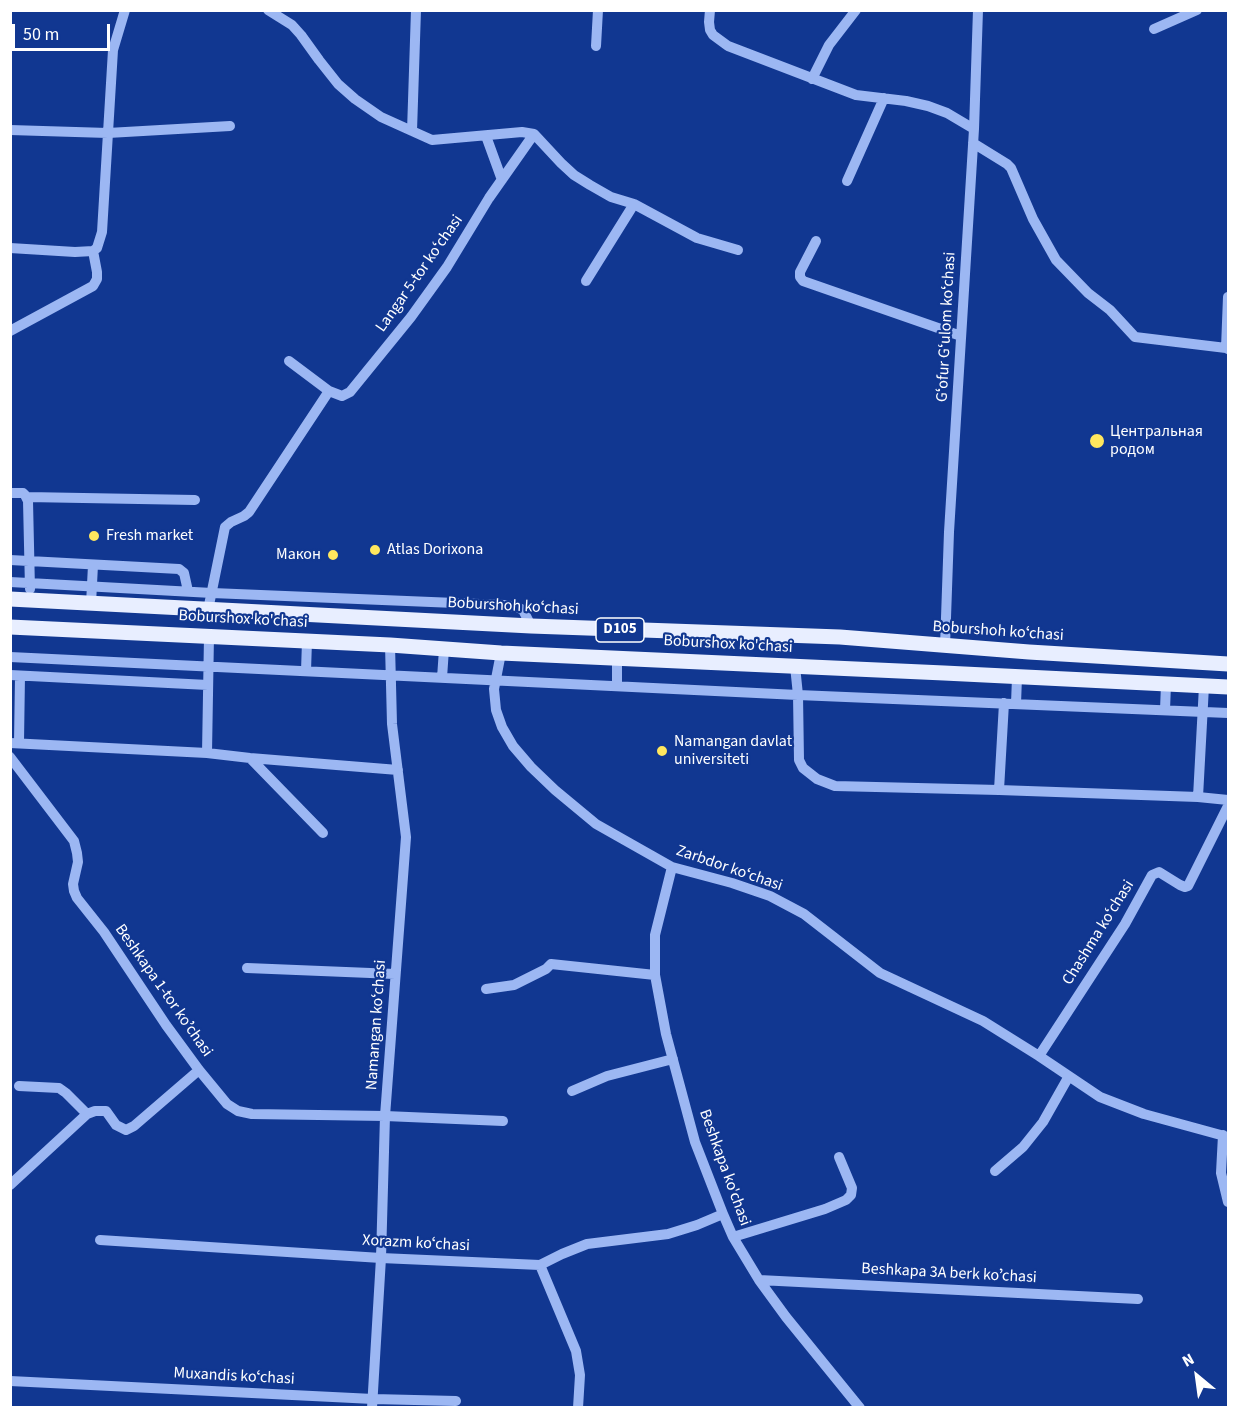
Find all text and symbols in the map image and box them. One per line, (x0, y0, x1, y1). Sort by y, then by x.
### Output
scale bar (15, 12, 112, 50)
text: 50 m (23, 22, 59, 47)
street label: Langar 5-tor koʻchasi (372, 212, 468, 336)
street label: Gʻofur Gʻulom koʻchasi (933, 251, 961, 403)
place label: Центральная родом (1110, 422, 1203, 460)
marker: Центральная родом (1088, 432, 1106, 450)
place label: Fresh market (106, 526, 193, 546)
marker: Fresh market (87, 529, 101, 543)
place label: Atlas Dorixona (387, 540, 483, 560)
marker: Atlas Dorixona (368, 543, 382, 557)
place label: Макон (276, 545, 321, 565)
marker: Макон (326, 548, 340, 562)
street label: Boburshoh koʻchasi (447, 594, 579, 620)
street label: Boburshox ko'chasi (178, 607, 308, 633)
road number: D105 (596, 618, 644, 642)
street label: Boburshoh koʻchasi (932, 618, 1064, 646)
street label: Boburshox ko'chasi (663, 632, 793, 658)
place label: Namangan davlat universiteti (674, 732, 792, 770)
marker: Namangan davlat universiteti (655, 744, 669, 758)
street label: Zarbdor koʻchasi (673, 842, 785, 896)
street label: Chashma koʻchasi (1059, 877, 1139, 989)
street label: Beshkapa 1-tor koʼchasi (110, 921, 216, 1061)
street label: Namangan koʻchasi (363, 959, 391, 1091)
street label: Beshkapa ko'chasi (694, 1107, 754, 1229)
street label: Xorazm koʻchasi (362, 1232, 470, 1256)
street label: Beshkapa 3A berk koʼchasi (861, 1260, 1037, 1288)
north arrow (1167, 1346, 1227, 1406)
text: N (1178, 1348, 1198, 1372)
street label: Muxandis koʻchasi (173, 1364, 295, 1390)

